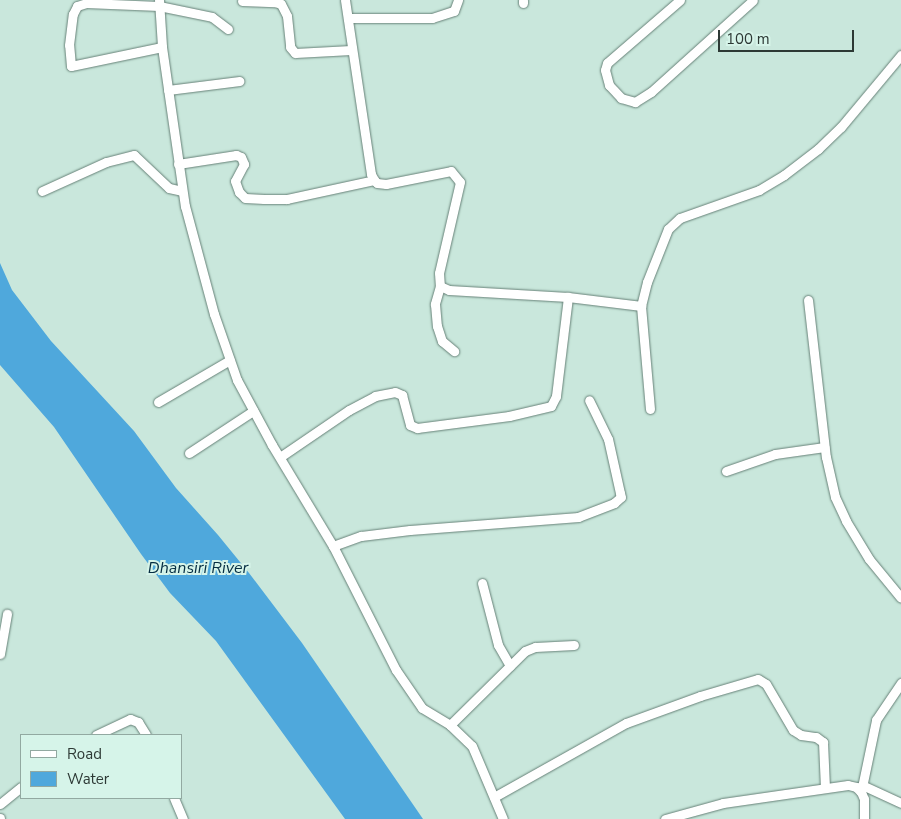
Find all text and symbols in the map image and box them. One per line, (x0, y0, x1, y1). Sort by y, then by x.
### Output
scale bar (721, 20, 857, 52)
text: 100 m (726, 29, 770, 49)
water label: Dhansiri River (148, 558, 248, 578)
legend (20, 734, 182, 799)
text: Road (67, 744, 102, 764)
text: Water (67, 769, 109, 789)

